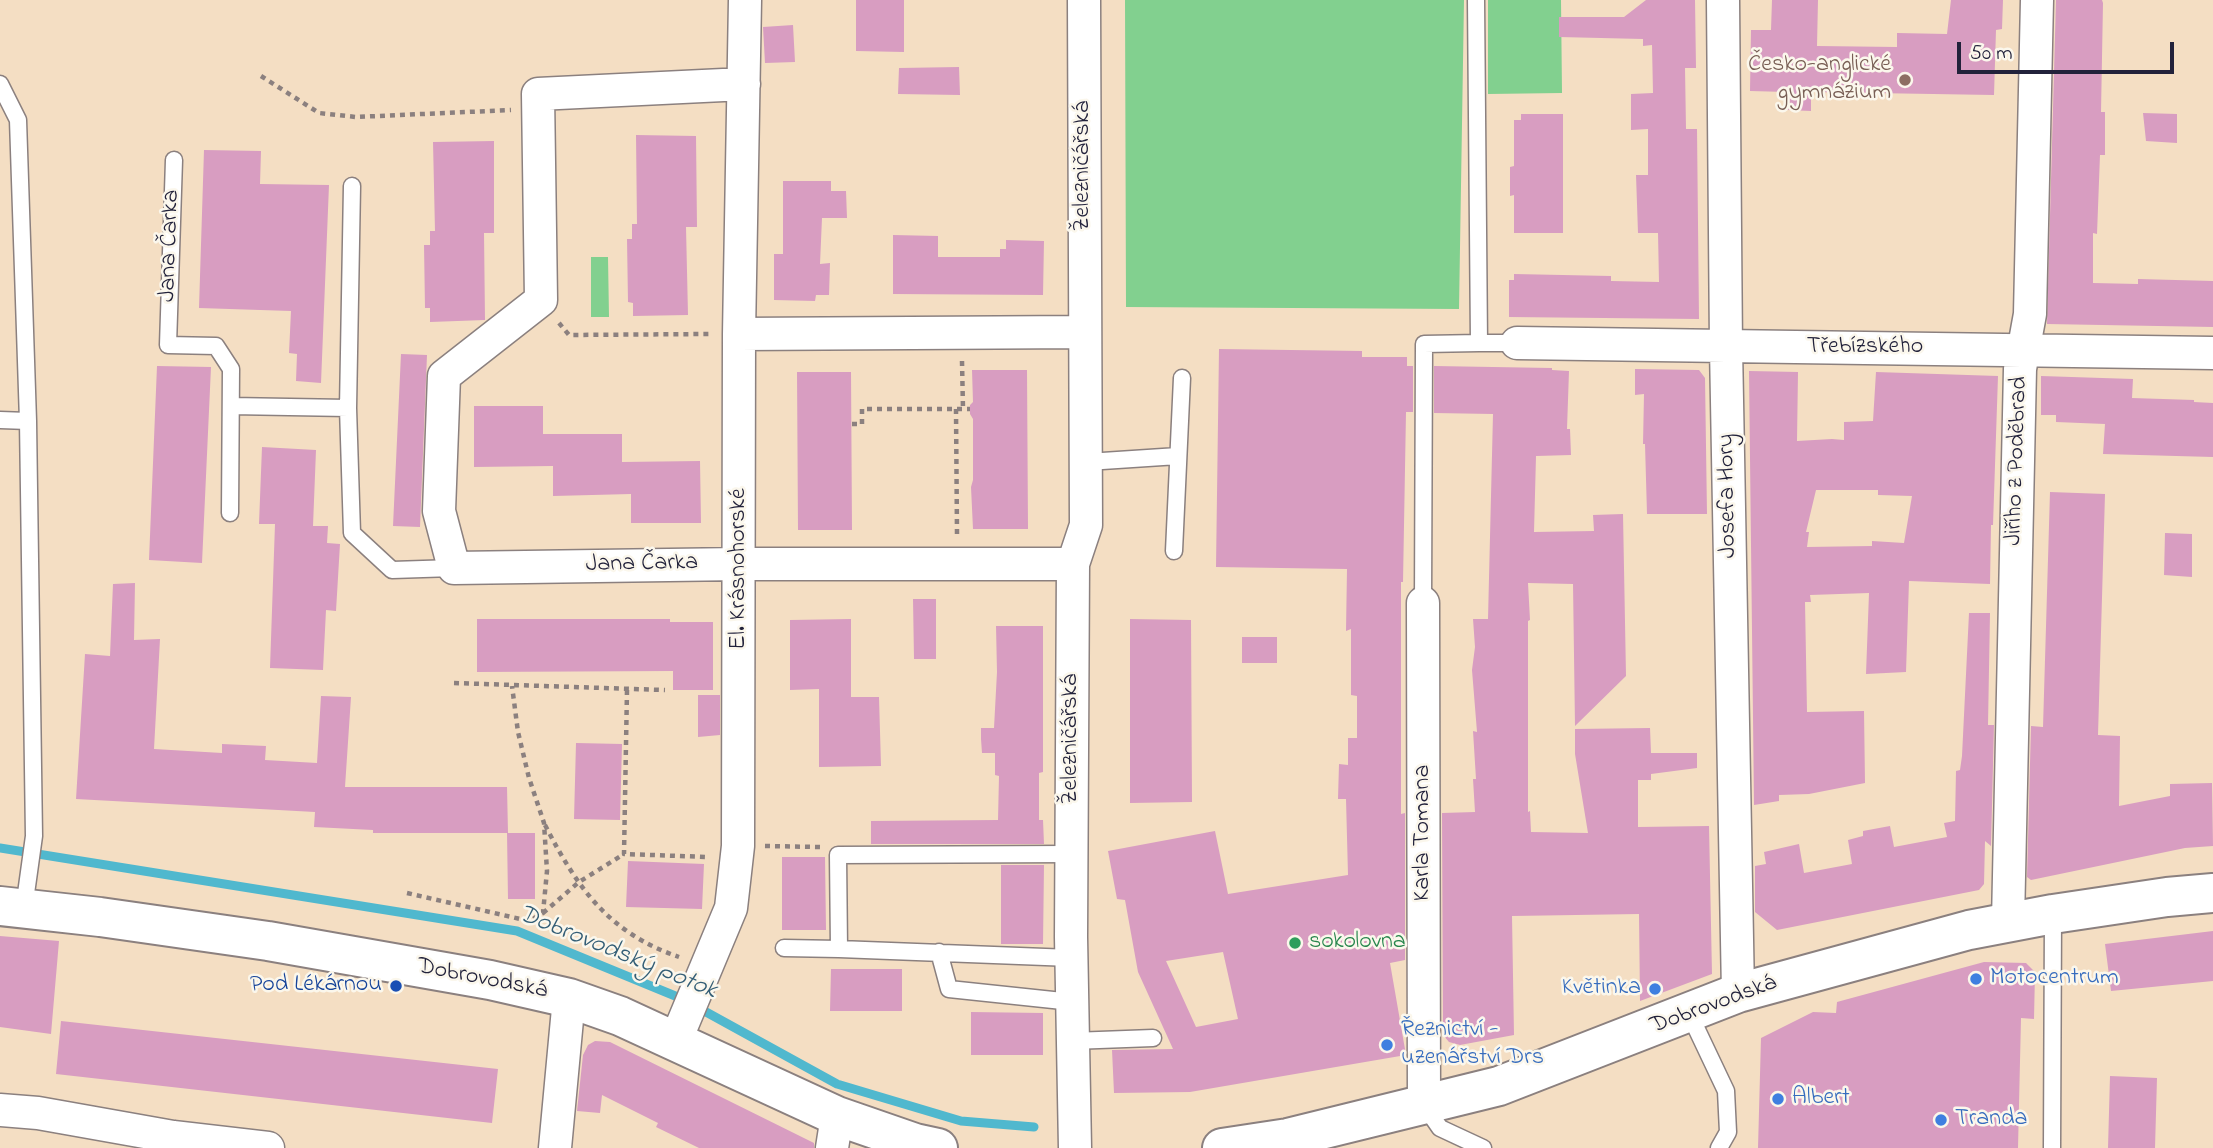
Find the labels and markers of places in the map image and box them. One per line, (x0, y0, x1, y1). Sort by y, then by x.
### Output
place label: Česko-anglické gymnázium (1748, 52, 1891, 108)
marker: Česko-anglické gymnázium (1897, 72, 1913, 88)
place label: sokolovna (1309, 929, 1406, 957)
marker: sokolovna (1287, 935, 1303, 951)
place label: Motocentrum (1990, 965, 2119, 993)
marker: Motocentrum (1968, 971, 1984, 987)
place label: Pod Lékárnou (250, 972, 382, 1000)
place label: Květinka (1562, 975, 1641, 1003)
marker: Pod Lékárnou (388, 978, 404, 994)
marker: Květinka (1647, 981, 1663, 997)
place label: Řeznictví - uzenářství Drs (1401, 1017, 1544, 1073)
marker: Řeznictví - uzenářství Drs (1379, 1037, 1395, 1053)
place label: Albert (1792, 1085, 1850, 1113)
marker: Albert (1770, 1091, 1786, 1107)
place label: Tranda (1955, 1106, 2027, 1134)
marker: Tranda (1933, 1112, 1949, 1128)

